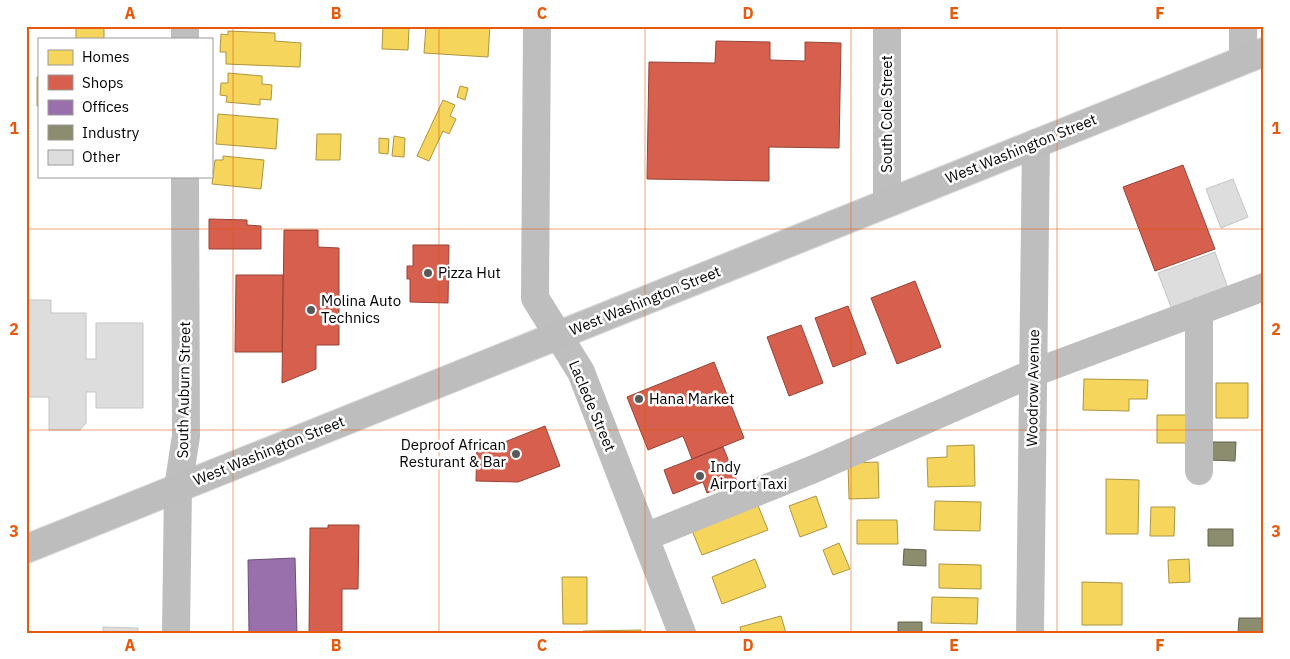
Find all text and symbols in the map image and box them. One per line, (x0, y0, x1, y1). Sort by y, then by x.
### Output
text: A (125, 3, 136, 23)
text: B (331, 3, 342, 23)
text: C (537, 3, 547, 23)
text: D (742, 3, 754, 23)
text: E (949, 3, 959, 23)
text: F (1155, 3, 1165, 23)
legend (38, 38, 212, 178)
text: Homes (82, 47, 130, 66)
street label: South Cole Street (877, 55, 896, 173)
text: Shops (82, 73, 124, 92)
text: Offices (82, 97, 129, 116)
street label: West Washington Street (942, 109, 1099, 188)
text: 1 (9, 118, 19, 138)
text: 1 (1271, 118, 1281, 138)
text: Industry (82, 123, 140, 142)
text: Other (82, 147, 121, 166)
street label: West Washington Street (566, 261, 723, 340)
place label: Pizza Hut (438, 263, 501, 282)
marker: Pizza Hut (422, 267, 434, 279)
place label: Molina Auto Technics (321, 291, 401, 327)
marker: Molina Auto Technics (305, 304, 317, 316)
text: 2 (9, 319, 19, 339)
text: 2 (1271, 319, 1281, 339)
street label: South Auburn Street (173, 321, 194, 459)
street label: Woodrow Avenue (1022, 329, 1043, 447)
street label: Laclede Street (565, 357, 620, 454)
place label: Hana Market (649, 389, 735, 408)
marker: Hana Market (633, 393, 645, 405)
street label: West Washington Street (190, 411, 347, 490)
place label: Deproof African Resturant & Bar (399, 435, 506, 471)
marker: Deproof African Resturant & Bar (510, 448, 522, 460)
place label: Indy Airport Taxi (710, 457, 787, 493)
marker: Indy Airport Taxi (694, 470, 706, 482)
text: 3 (9, 521, 19, 541)
text: 3 (1271, 521, 1281, 541)
text: A (125, 635, 136, 655)
text: B (331, 635, 342, 655)
text: C (537, 635, 547, 655)
text: D (742, 635, 754, 655)
text: E (949, 635, 959, 655)
text: F (1155, 635, 1165, 655)

